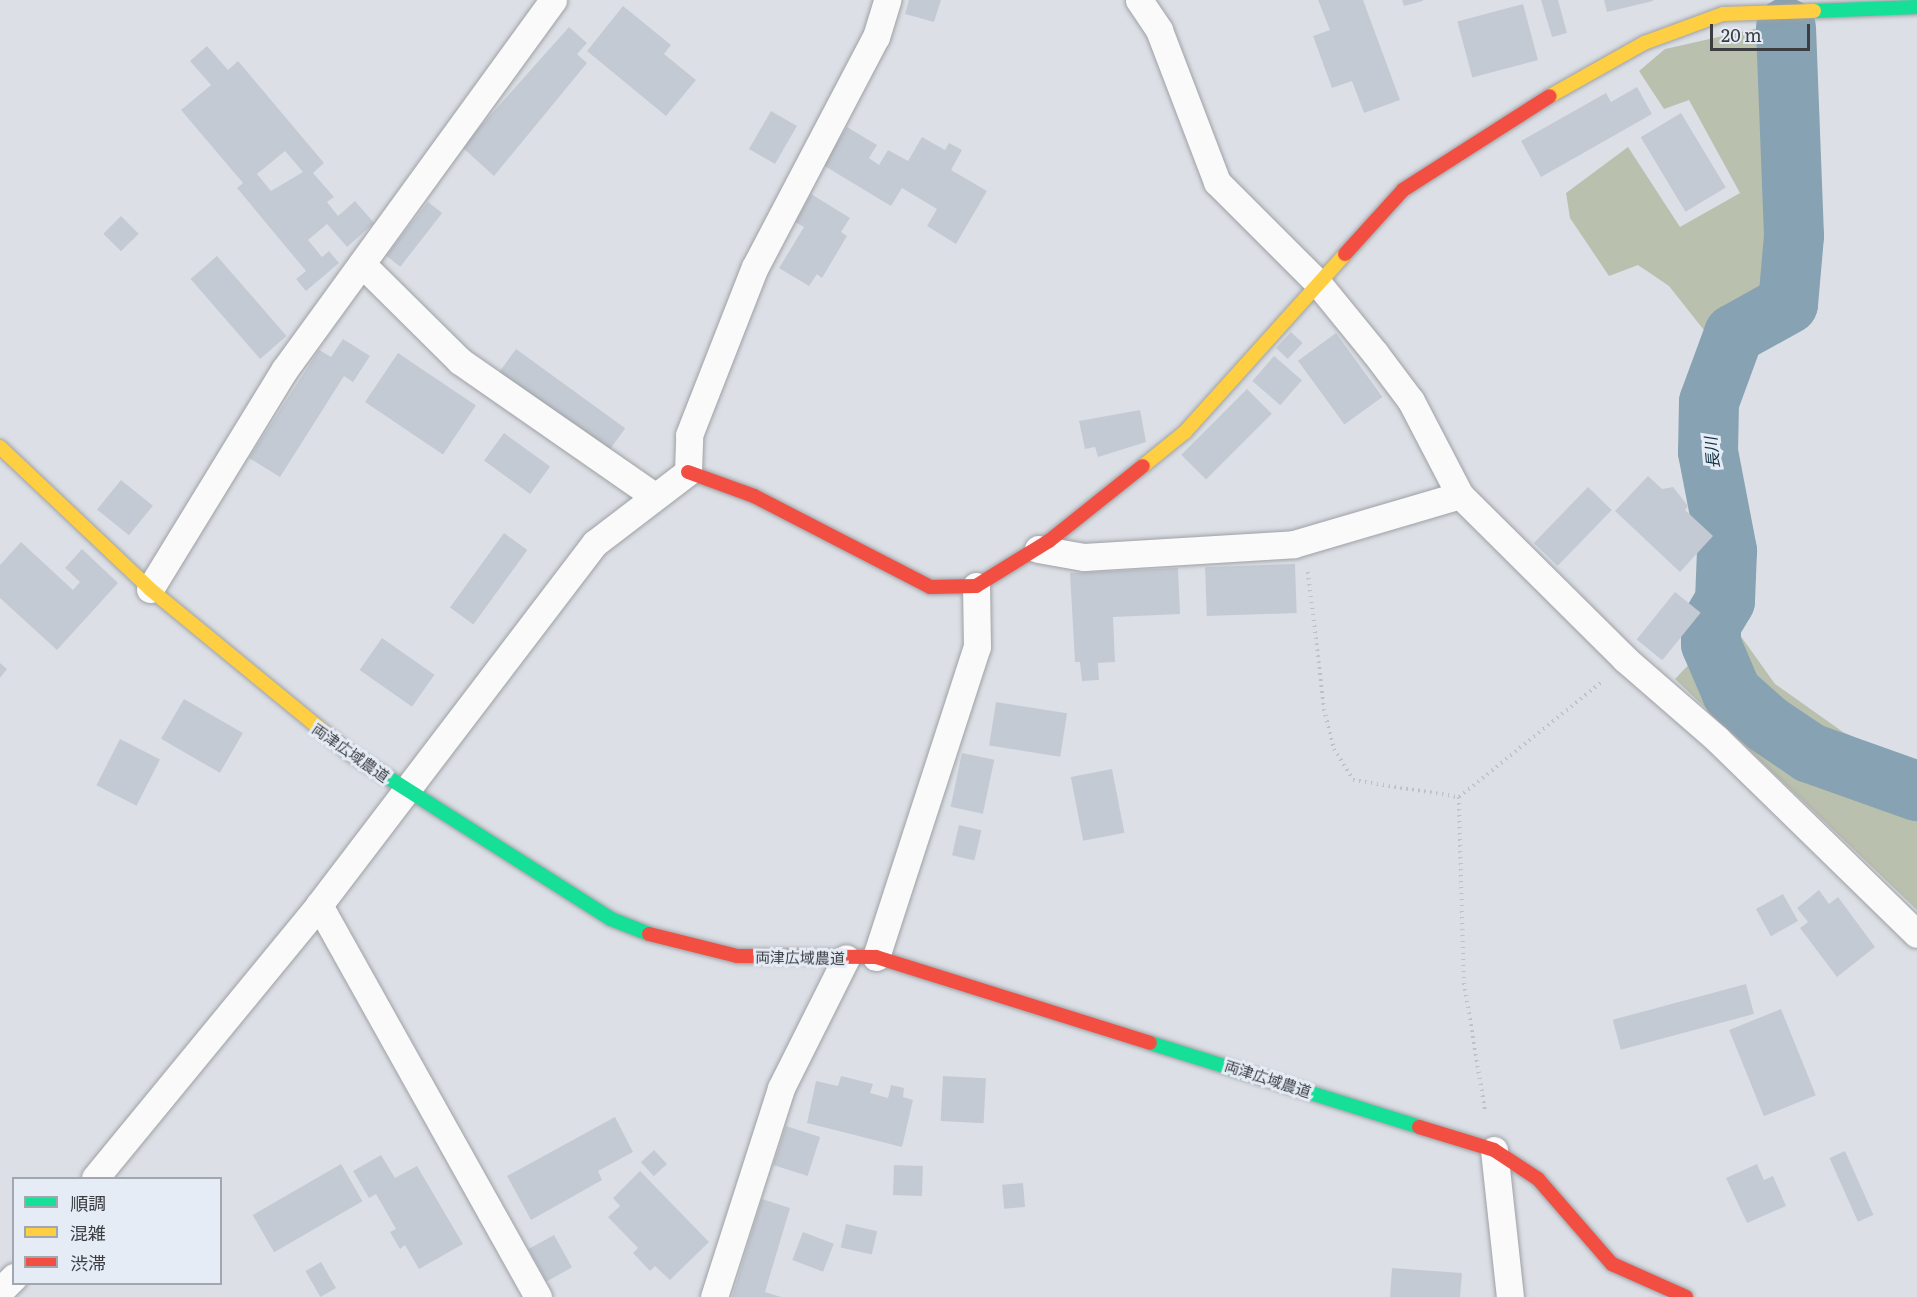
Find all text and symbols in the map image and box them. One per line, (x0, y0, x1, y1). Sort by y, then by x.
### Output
scale bar (1713, 12, 1814, 50)
text: 20 m (1721, 21, 1762, 48)
water label: 長川 (1700, 436, 1722, 470)
street label: 両津広域農道 (309, 719, 393, 785)
street label: 両津広域農道 (755, 947, 845, 967)
street label: 両津広域農道 (1222, 1056, 1314, 1100)
legend (12, 1177, 222, 1285)
text: 順調 (70, 1189, 106, 1216)
text: 混雑 (70, 1219, 106, 1246)
text: 渋滞 (70, 1249, 106, 1276)

